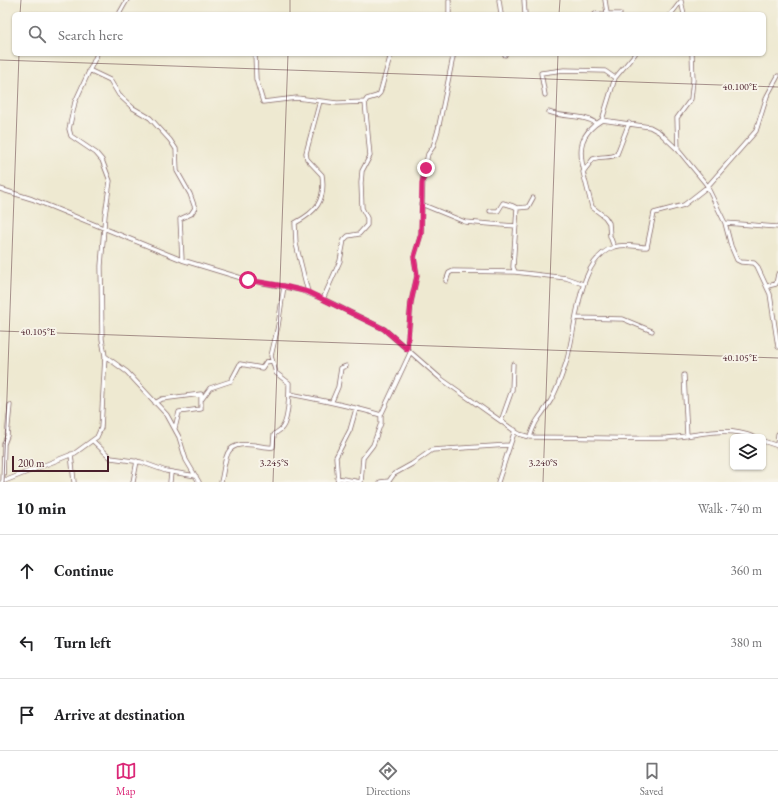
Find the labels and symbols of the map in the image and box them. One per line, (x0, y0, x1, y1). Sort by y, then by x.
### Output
text: 40.100°E (723, 80, 758, 93)
route end (417, 159, 435, 177)
route start (239, 271, 257, 289)
text: 40.105°E (21, 325, 56, 338)
text: 40.105°E (723, 351, 758, 364)
scale bar (12, 454, 109, 473)
text: 3.245°S (259, 456, 289, 469)
text: 3.240°S (528, 456, 558, 469)

